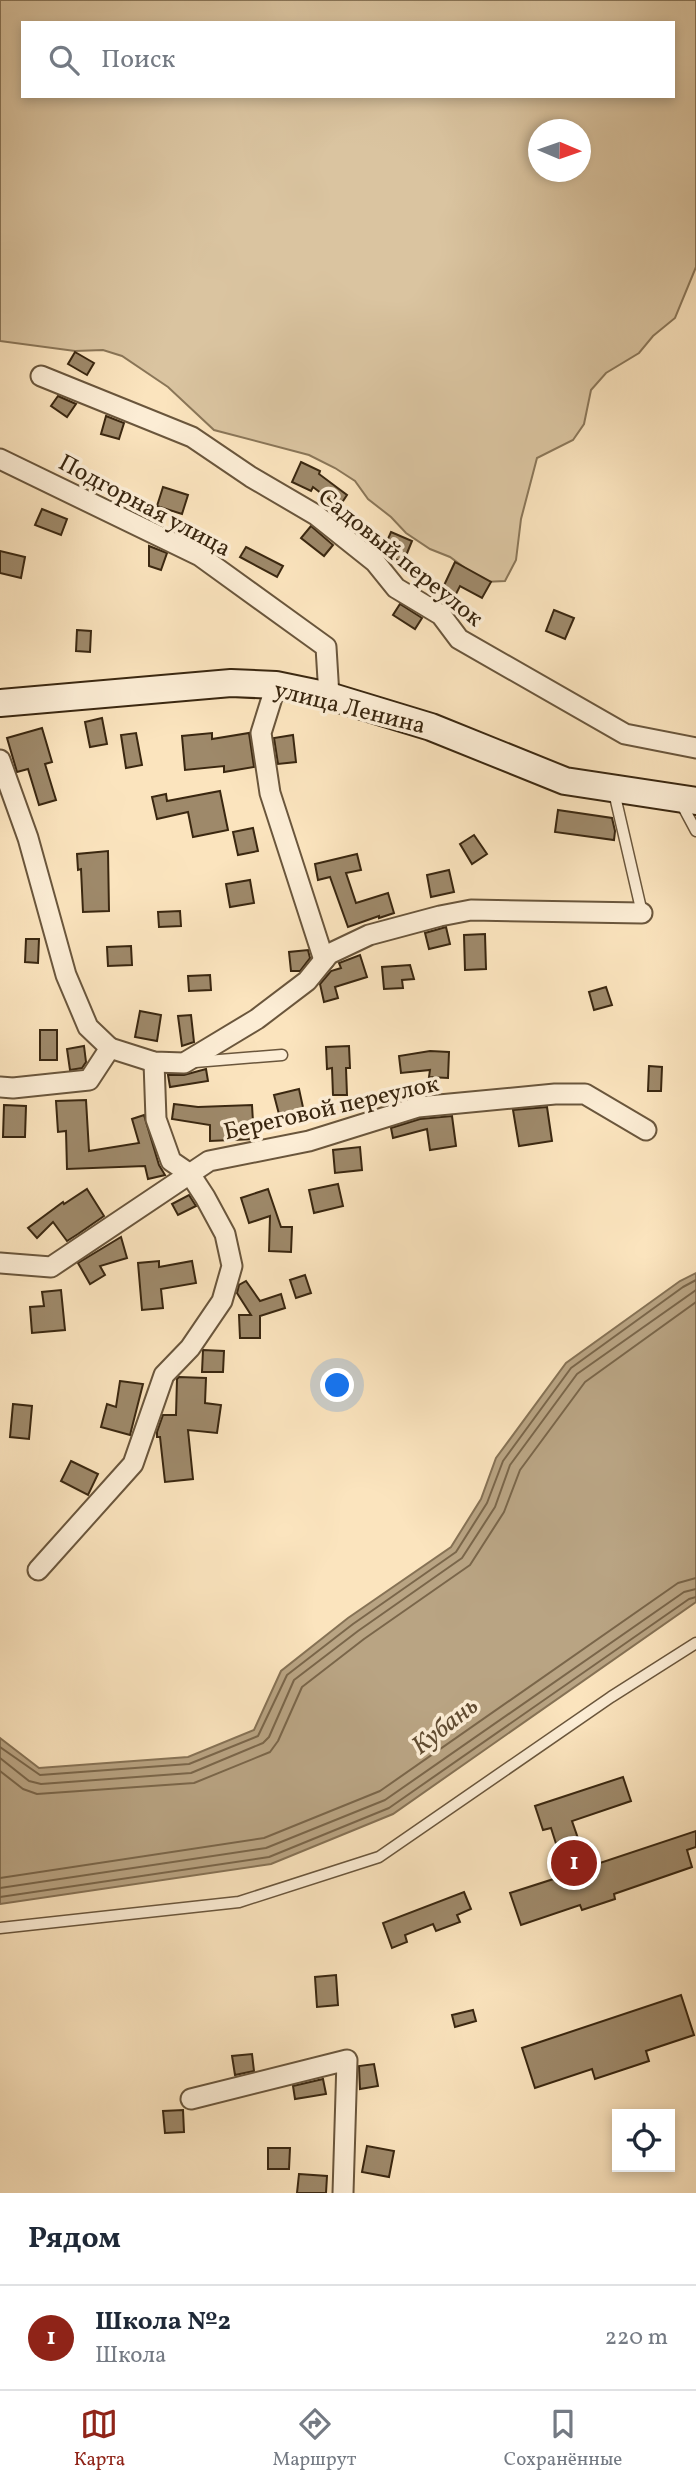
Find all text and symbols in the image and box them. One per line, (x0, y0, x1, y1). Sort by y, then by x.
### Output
search box (21, 21, 675, 98)
icon: search (45, 41, 83, 79)
text: Поиск (101, 42, 175, 78)
north arrow (528, 119, 591, 182)
street label: Подгорная улица (52, 447, 236, 567)
street label: Садовый переулок (310, 481, 490, 636)
street label: улица Ленина (270, 674, 429, 744)
street label: Береговой переулок (221, 1068, 443, 1150)
your location (320, 1368, 354, 1402)
water label: Кубань (404, 1689, 486, 1764)
pin: 1 (551, 1837, 597, 1889)
map controls (612, 2109, 675, 2172)
button: locate (612, 2109, 675, 2172)
text: Рядом (28, 2218, 121, 2260)
text: Школа №2 (95, 2304, 231, 2340)
text: 1 (46, 2322, 56, 2354)
text: 220 m (605, 2322, 668, 2354)
text: Школа (95, 2340, 166, 2372)
tab: Карта (74, 2405, 125, 2473)
tab: Маршрут (273, 2405, 356, 2473)
tab: Сохранённые (504, 2405, 622, 2473)

